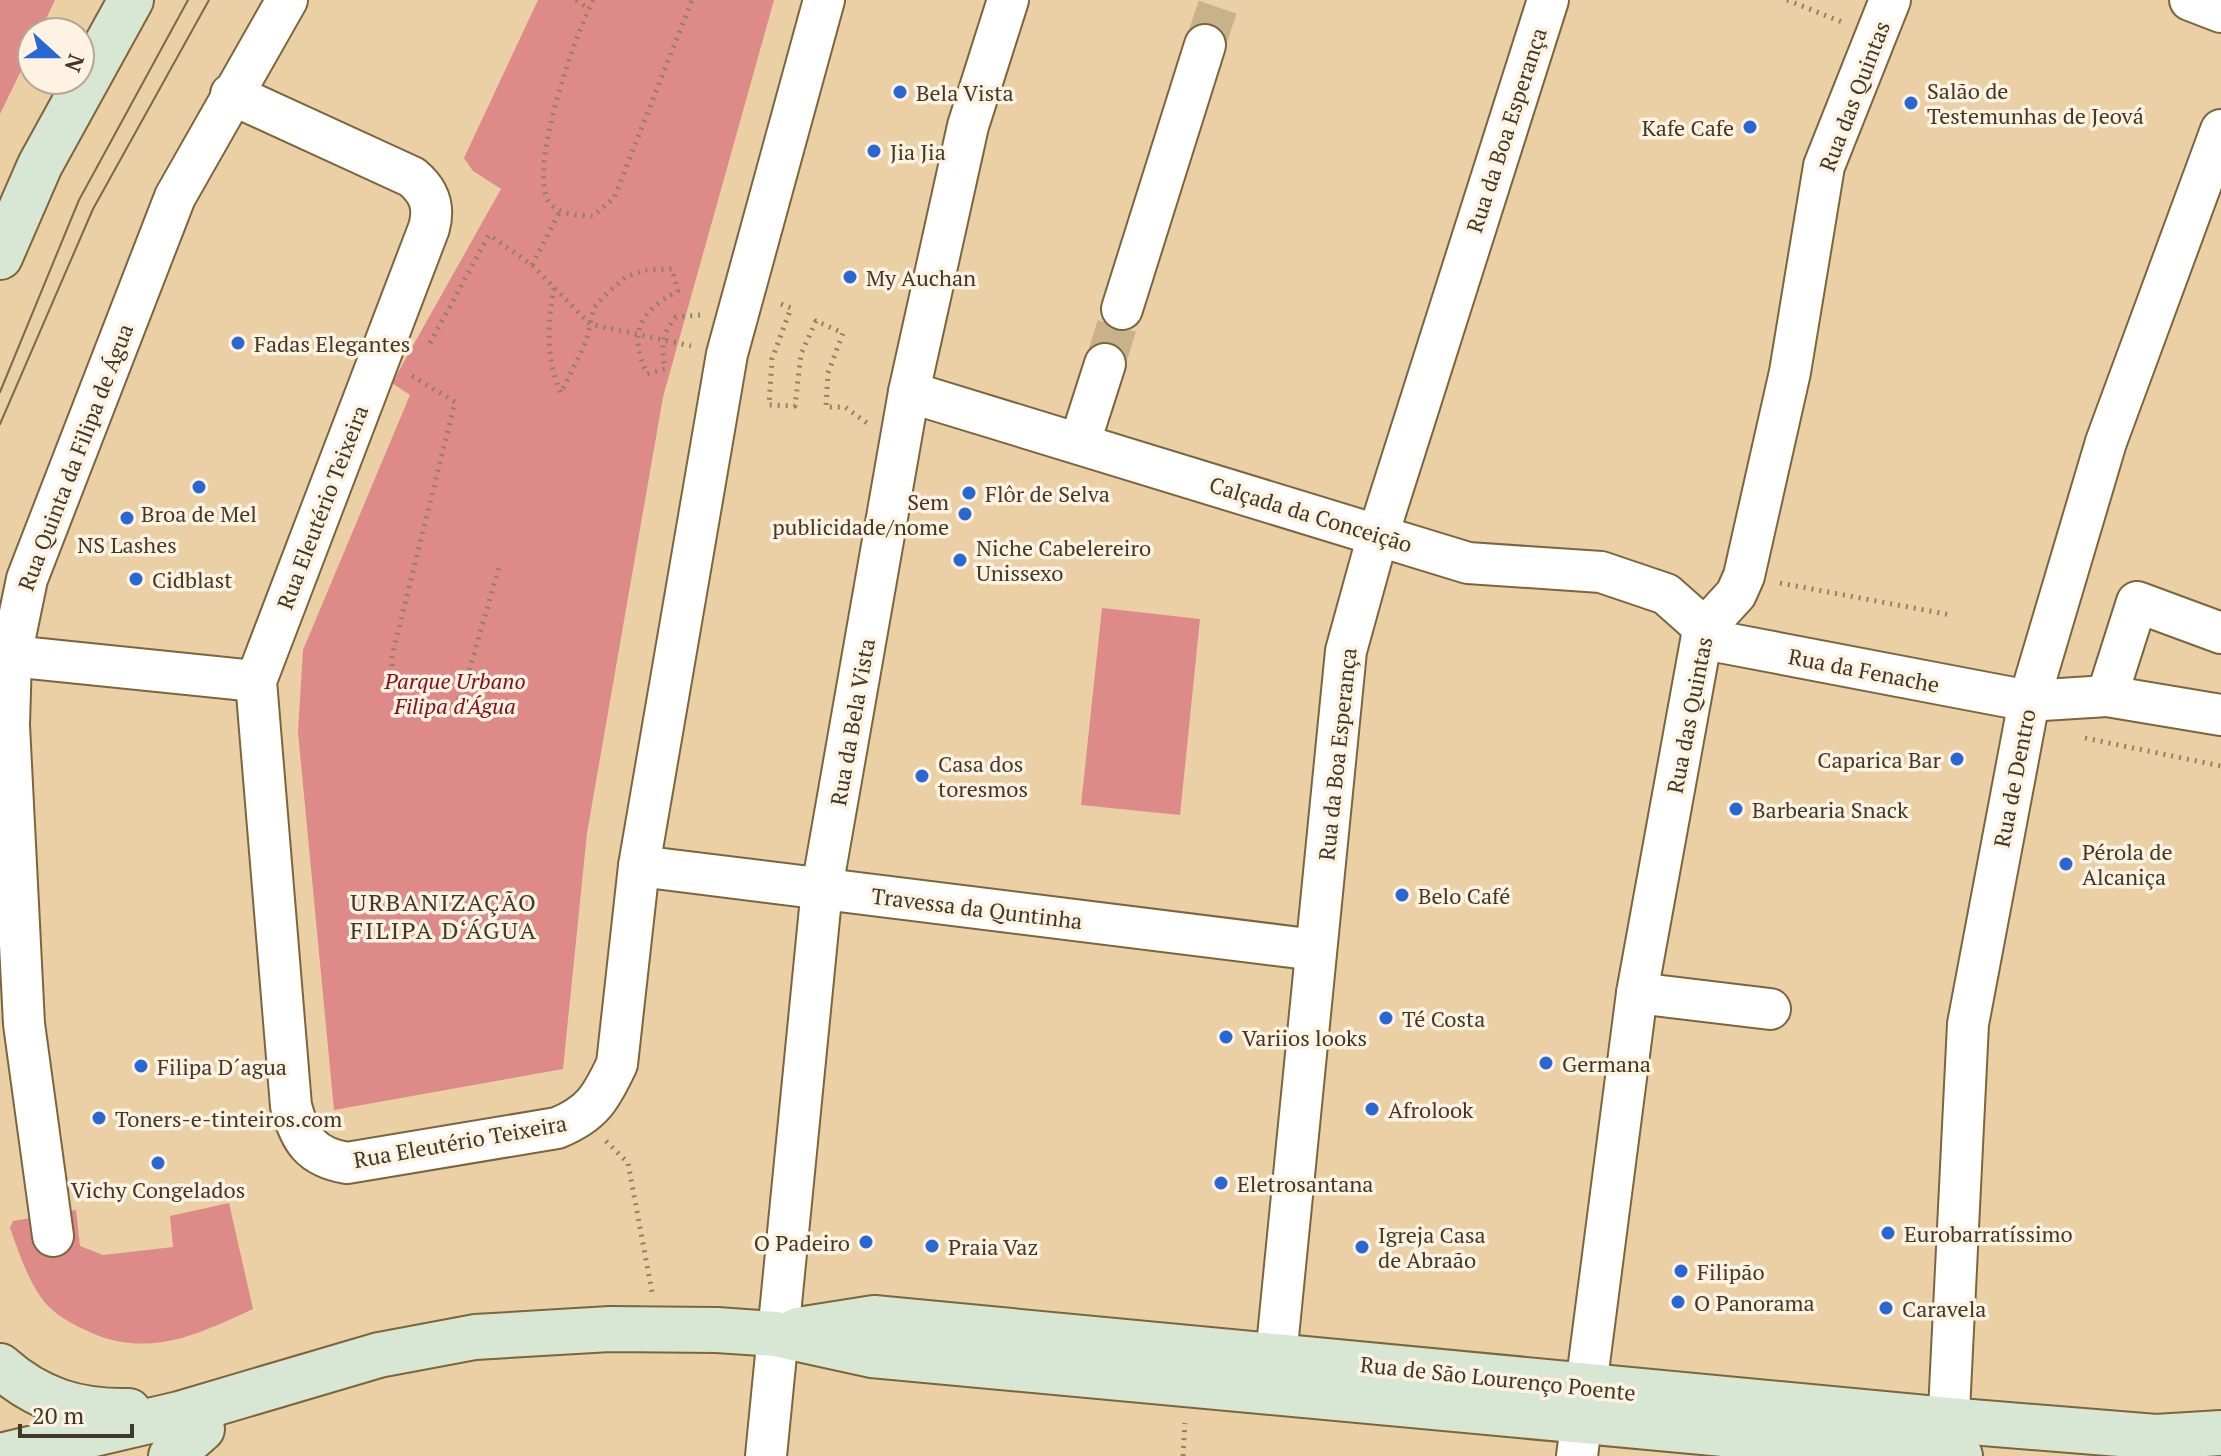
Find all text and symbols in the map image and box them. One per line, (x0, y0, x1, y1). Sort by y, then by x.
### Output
north arrow (16, 16, 96, 96)
street label: Rua das Quintas (1812, 17, 1896, 175)
street label: Rua da Boa Esperança (1459, 24, 1553, 236)
text: N (58, 50, 92, 77)
place label: Salão de Testemunhas de Jeová (1927, 76, 2144, 130)
place label: Bela Vista (916, 78, 1014, 107)
marker: Bela Vista (891, 83, 909, 101)
marker: Salão de Testemunhas de Jeová (1902, 94, 1920, 112)
place label: Kafe Cafe (1642, 113, 1734, 142)
marker: Kafe Cafe (1741, 118, 1759, 136)
place label: Jia Jia (890, 137, 946, 166)
marker: Jia Jia (865, 142, 883, 160)
place label: My Auchan (866, 263, 976, 292)
marker: My Auchan (841, 268, 859, 286)
street label: Rua Quinta da Filipa de Água (11, 319, 139, 595)
place label: Fadas Elegantes (254, 329, 410, 358)
marker: Fadas Elegantes (229, 334, 247, 352)
street label: Rua Eleutério Teixeira (270, 401, 374, 613)
street label: Calçada da Conceição (1206, 469, 1416, 559)
marker: Broa de Mel (190, 478, 208, 496)
place label: Flôr de Selva (985, 479, 1110, 508)
marker: Flôr de Selva (960, 484, 978, 502)
place label: Sem publicidade/nome (772, 487, 949, 541)
place label: Broa de Mel (141, 499, 257, 528)
marker: Sem publicidade/nome (956, 505, 974, 523)
marker: NS Lashes (118, 509, 136, 527)
place label: NS Lashes (77, 530, 177, 559)
place label: Niche Cabelereiro Unissexo (976, 533, 1151, 587)
marker: Niche Cabelereiro Unissexo (951, 551, 969, 569)
place label: Cidblast (152, 565, 232, 594)
marker: Cidblast (127, 570, 145, 588)
street label: Rua das Quintas (1660, 634, 1718, 796)
street label: Rua da Bela Vista (823, 636, 881, 808)
street label: Rua da Fenache (1786, 641, 1942, 699)
street label: Rua da Boa Esperança (1311, 646, 1363, 862)
park label: Parque Urbano Filipa d'Água (383, 666, 526, 720)
street label: Rua de Dentro (1986, 706, 2042, 850)
place label: Caparica Bar (1817, 745, 1942, 774)
place label: Casa dos toresmos (938, 749, 1028, 803)
marker: Caparica Bar (1948, 750, 1966, 768)
marker: Casa dos toresmos (913, 767, 931, 785)
place label: Barbearia Snack (1752, 795, 1909, 824)
marker: Barbearia Snack (1727, 800, 1745, 818)
place label: Pérola de Alcaniça (2082, 837, 2173, 891)
marker: Pérola de Alcaniça (2057, 855, 2075, 873)
street label: Travessa da Quntinha (870, 881, 1084, 935)
place label: Belo Café (1418, 881, 1510, 910)
district label: URBANIZAÇÃO FILIPA D‘ÁGUA (350, 886, 538, 946)
marker: Belo Café (1393, 886, 1411, 904)
place label: Té Costa (1402, 1004, 1485, 1033)
marker: Té Costa (1377, 1009, 1395, 1027)
place label: Variios looks (1242, 1023, 1367, 1052)
marker: Variios looks (1217, 1028, 1235, 1046)
place label: Germana (1562, 1049, 1651, 1078)
place label: Filipa D´agua (157, 1052, 287, 1081)
marker: Germana (1537, 1054, 1555, 1072)
marker: Filipa D´agua (132, 1057, 150, 1075)
place label: Afrolook (1388, 1095, 1474, 1124)
marker: Afrolook (1363, 1100, 1381, 1118)
place label: Toners-e-tinteiros.com (115, 1104, 342, 1133)
street label: Rua Eleutério Teixeira (351, 1108, 569, 1174)
marker: Toners-e-tinteiros.com (90, 1109, 108, 1127)
marker: Vichy Congelados (149, 1154, 167, 1172)
place label: Eletrosantana (1237, 1169, 1373, 1198)
marker: Eletrosantana (1212, 1174, 1230, 1192)
place label: Vichy Congelados (71, 1175, 245, 1204)
place label: Eurobarratíssimo (1904, 1219, 2073, 1248)
place label: Igreja Casa de Abraão (1378, 1220, 1486, 1274)
marker: Eurobarratíssimo (1879, 1224, 1897, 1242)
place label: O Padeiro (754, 1228, 850, 1257)
place label: Praia Vaz (948, 1232, 1038, 1261)
marker: O Padeiro (857, 1233, 875, 1251)
marker: Praia Vaz (923, 1237, 941, 1255)
marker: Igreja Casa de Abraão (1353, 1238, 1371, 1256)
place label: Filipão (1697, 1257, 1765, 1286)
marker: Filipão (1672, 1262, 1690, 1280)
place label: O Panorama (1694, 1288, 1815, 1317)
marker: O Panorama (1669, 1293, 1687, 1311)
place label: Caravela (1902, 1294, 1986, 1323)
marker: Caravela (1877, 1299, 1895, 1317)
street label: Rua de São Lourenço Poente (1359, 1349, 1637, 1407)
scale bar (20, 1388, 132, 1438)
text: 20 m (32, 1399, 84, 1431)

